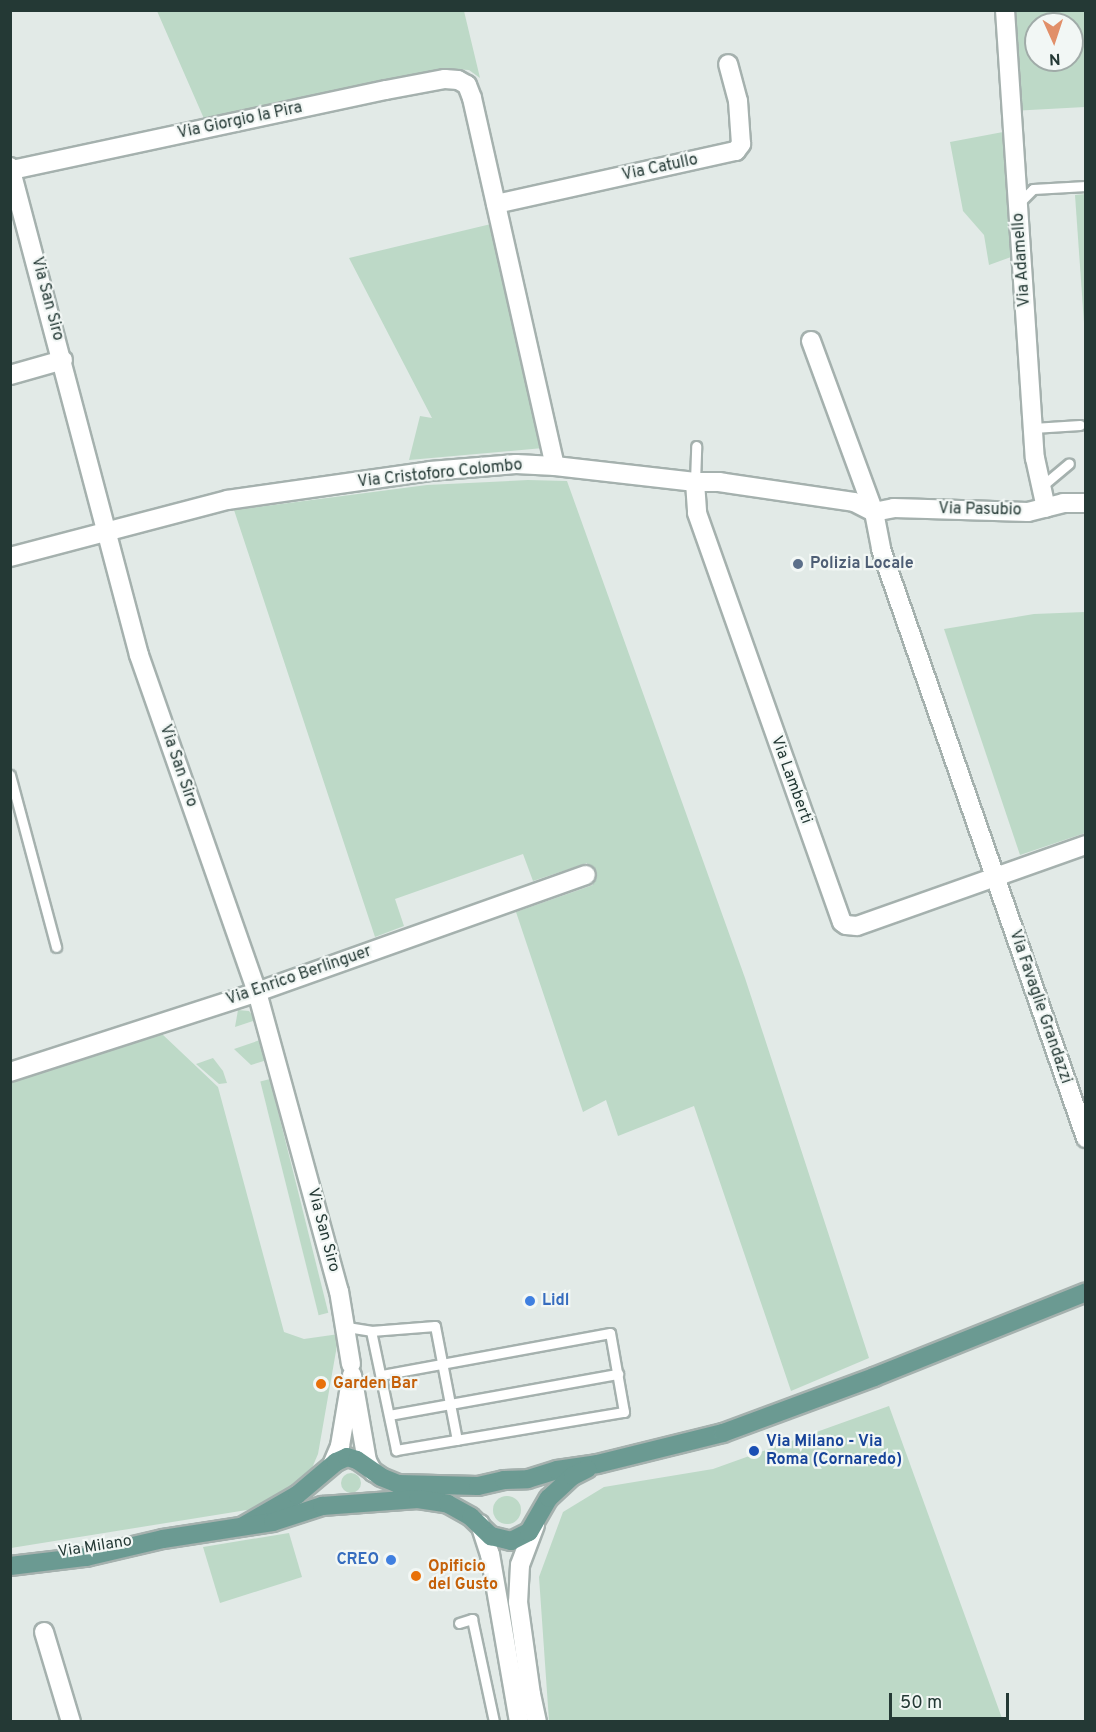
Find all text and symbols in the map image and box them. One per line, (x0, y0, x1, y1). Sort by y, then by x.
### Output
north arrow (1024, 12, 1084, 72)
text: N (1049, 48, 1061, 68)
street label: Via Giorgio la Pira (176, 98, 304, 144)
street label: Via Catullo (620, 151, 700, 185)
street label: Via Adamello (1009, 212, 1035, 308)
street label: Via San Siro (27, 255, 67, 343)
street label: Via Cristoforo Colombo (357, 456, 523, 492)
street label: Via Pasubio (938, 500, 1022, 520)
place label: Polizia Locale (810, 554, 914, 574)
marker: Polizia Locale (791, 557, 805, 571)
street label: Via San Siro (155, 722, 201, 810)
street label: Via Lamberti (766, 733, 816, 827)
street label: Via Favaglie Grandazzi (1005, 928, 1075, 1086)
street label: Via Enrico Berlinguer (224, 942, 374, 1010)
street label: Via San Siro (303, 1186, 343, 1274)
place label: Lidl (542, 1291, 569, 1311)
marker: Lidl (523, 1294, 537, 1308)
place label: Garden Bar (333, 1374, 418, 1394)
marker: Garden Bar (314, 1377, 328, 1391)
place label: Via Milano - Via Roma (Cornaredo) (766, 1432, 902, 1470)
marker: Via Milano - Via Roma (Cornaredo) (747, 1444, 761, 1458)
street label: Via Milano (57, 1532, 133, 1562)
place label: CREO (337, 1550, 379, 1570)
marker: CREO (384, 1553, 398, 1567)
place label: Opificio del Gusto (428, 1557, 498, 1595)
marker: Opificio del Gusto (409, 1569, 423, 1583)
scale bar (892, 1681, 1012, 1719)
text: 50 m (900, 1692, 942, 1715)

